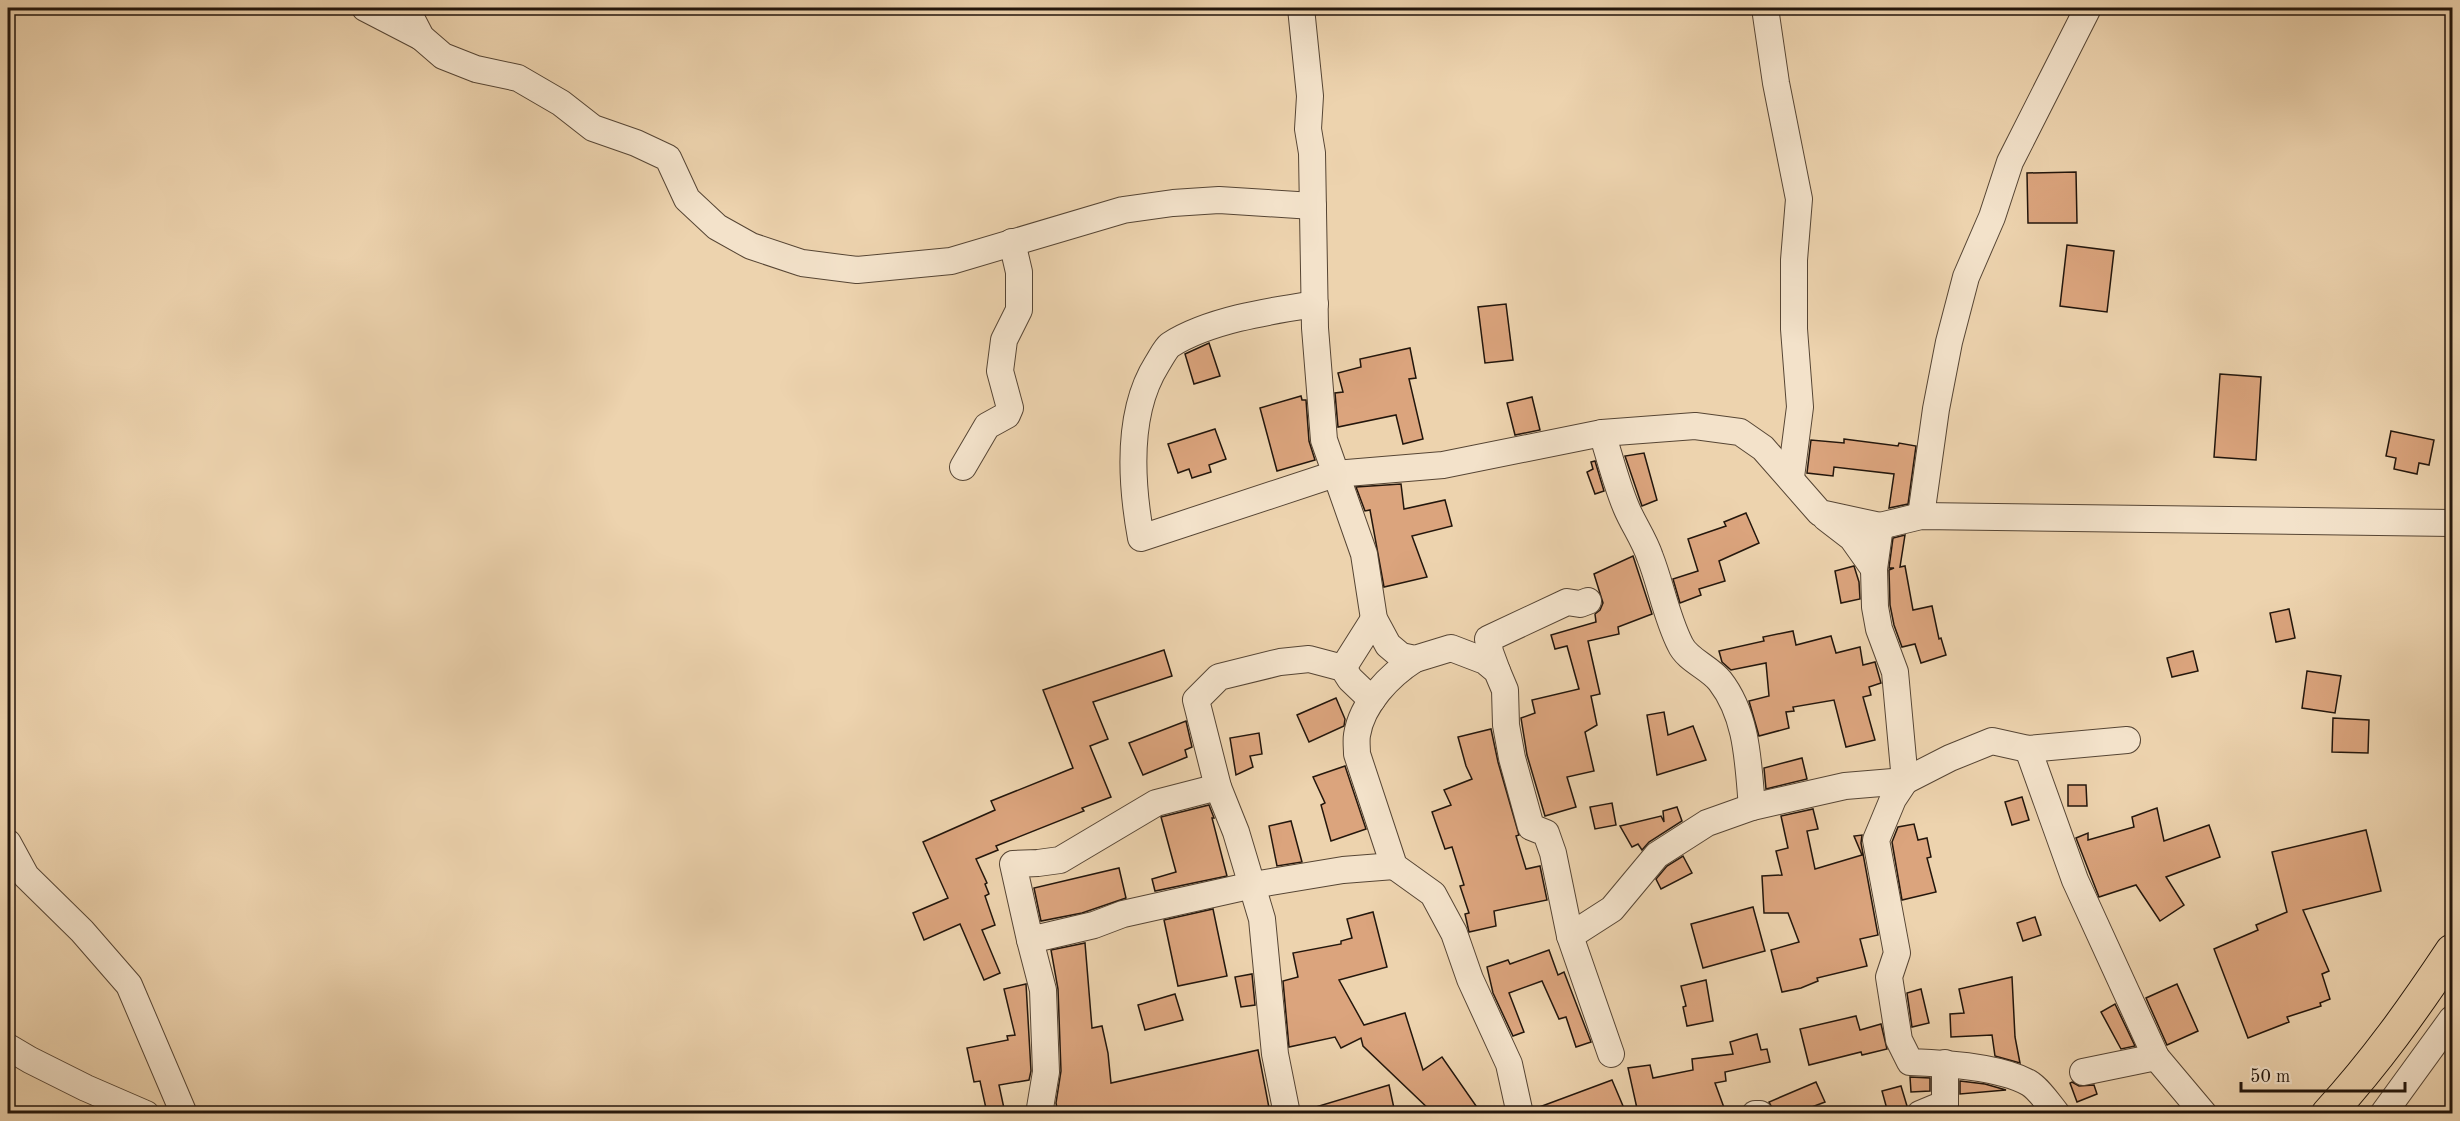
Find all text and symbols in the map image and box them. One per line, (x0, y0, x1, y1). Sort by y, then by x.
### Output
scale bar (2241, 1055, 2404, 1093)
text: 50 m (2250, 1068, 2290, 1086)

